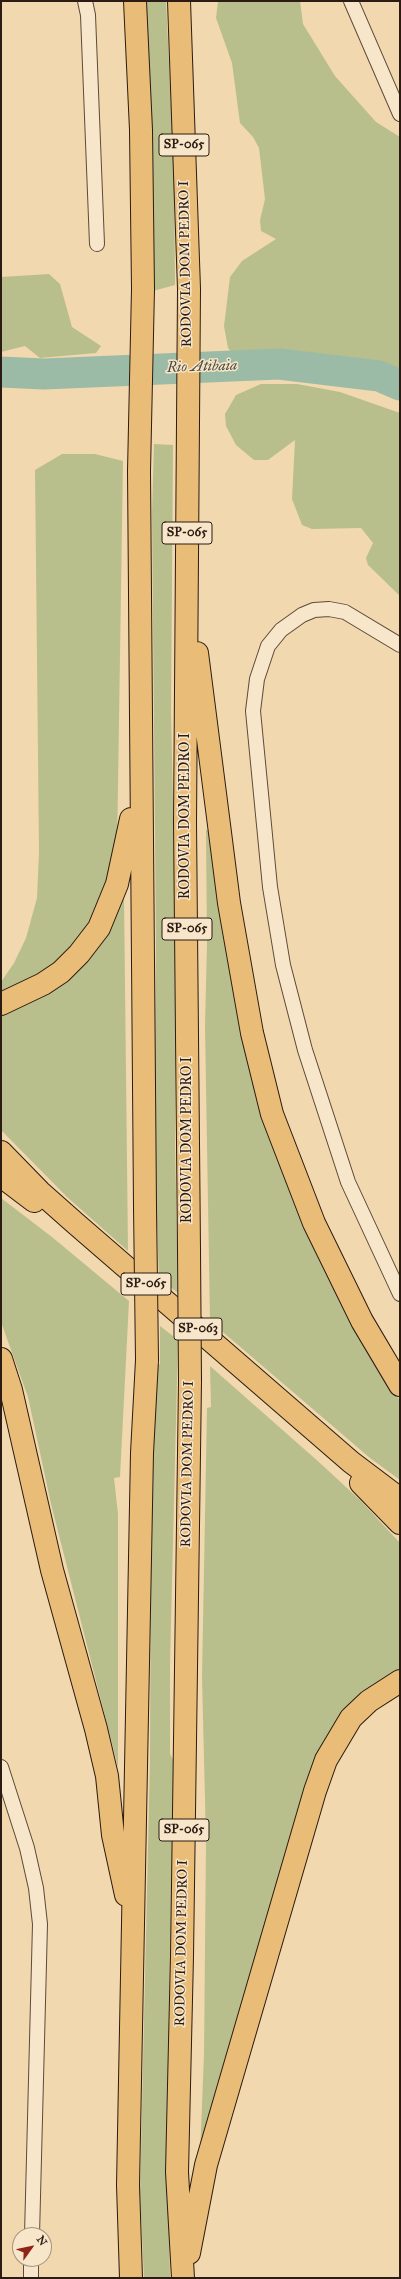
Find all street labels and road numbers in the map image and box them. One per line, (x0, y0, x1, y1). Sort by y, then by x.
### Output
road number: SP-065 (159, 134, 209, 156)
street label: RODOVIA DOM PEDRO I (176, 180, 196, 348)
road number: SP-065 (162, 522, 212, 544)
street label: RODOVIA DOM PEDRO I (178, 733, 194, 899)
road number: SP-065 (162, 918, 212, 940)
street label: RODOVIA DOM PEDRO I (180, 1057, 196, 1223)
road number: SP-065 (121, 1273, 171, 1295)
road number: SP-063 (174, 1318, 222, 1340)
street label: RODOVIA DOM PEDRO I (178, 1380, 198, 1548)
road number: SP-065 (159, 1819, 209, 1841)
street label: RODOVIA DOM PEDRO I (172, 1859, 192, 2027)

